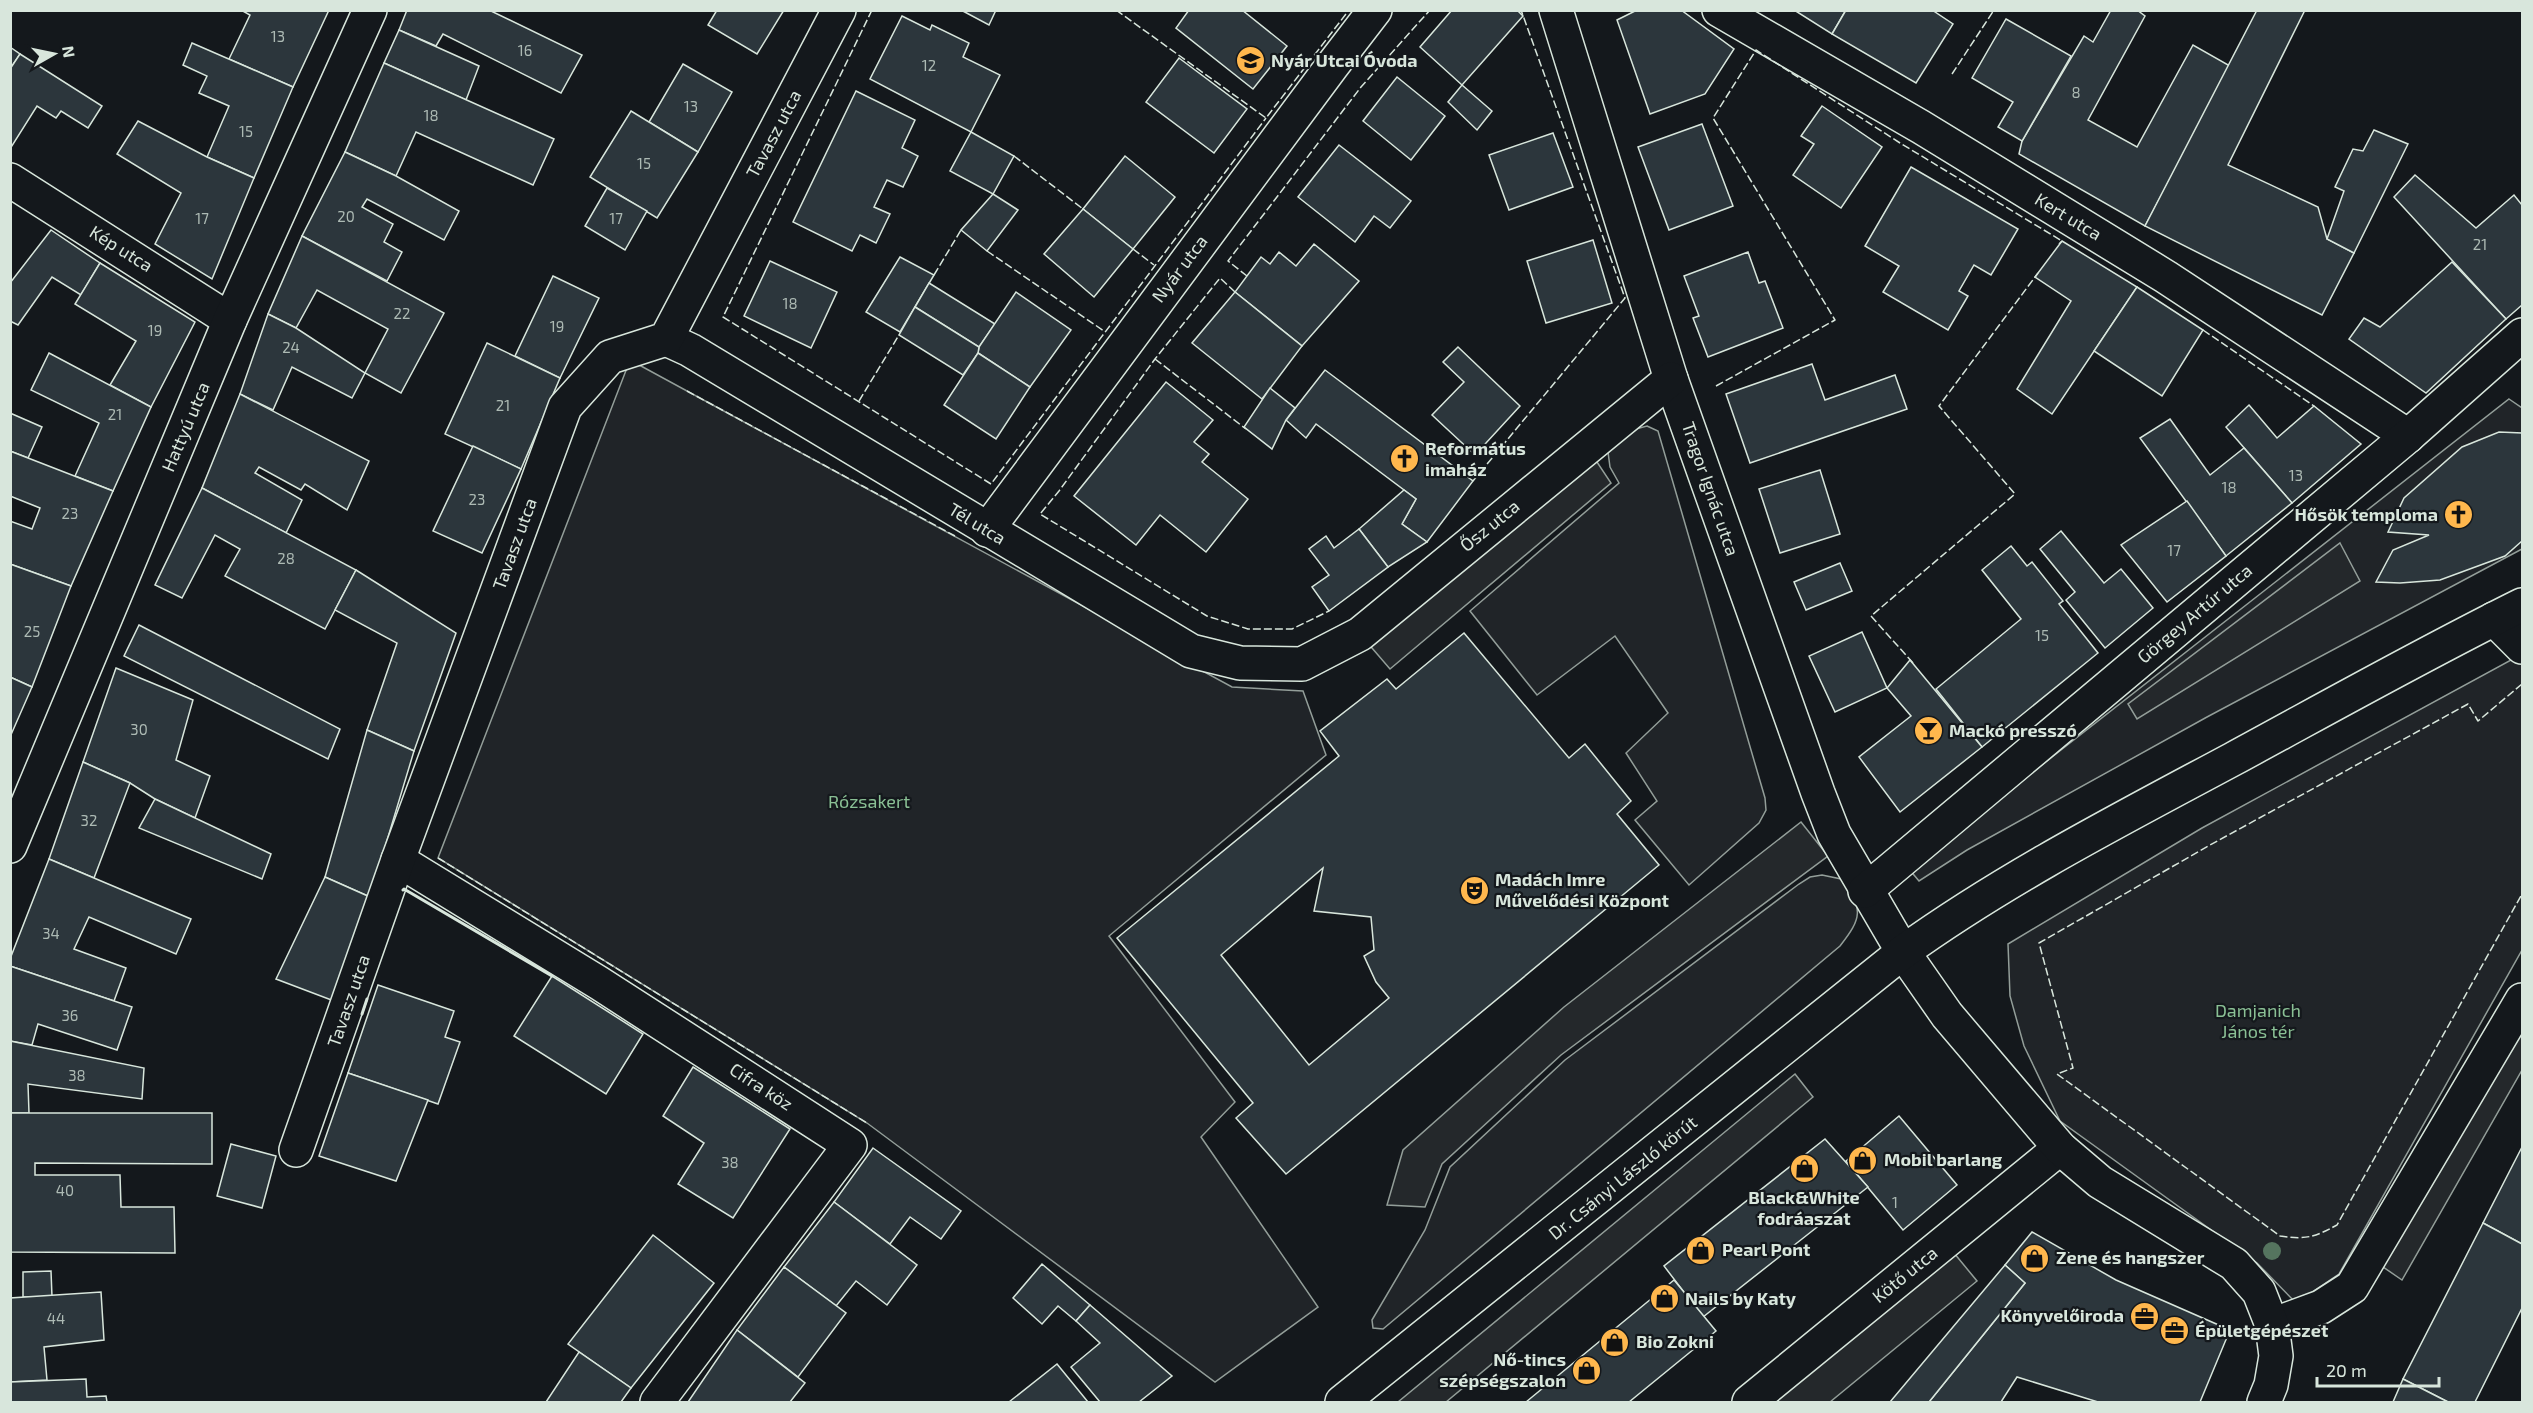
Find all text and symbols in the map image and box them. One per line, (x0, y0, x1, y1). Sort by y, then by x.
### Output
north arrow (24, 24, 84, 84)
house number: 13 (271, 27, 285, 45)
house number: 16 (518, 41, 532, 59)
text: N (59, 44, 80, 59)
school or university icon: Nyár Utcai Óvoda (1234, 45, 1266, 77)
place label: Nyár Utcai Óvoda (1271, 49, 1418, 71)
house number: 12 (922, 56, 936, 74)
house number: 8 (2071, 83, 2081, 101)
street label: Tavasz utca (741, 86, 805, 181)
house number: 13 (684, 97, 698, 115)
house number: 18 (423, 106, 439, 124)
house number: 15 (239, 122, 253, 140)
house number: 15 (637, 154, 651, 172)
street label: Kert utca (2031, 188, 2106, 245)
house number: 20 (337, 207, 355, 225)
house number: 17 (195, 209, 209, 227)
house number: 17 (609, 209, 623, 227)
street label: Kép utca (86, 220, 157, 276)
street label: Nyár utca (1147, 230, 1212, 306)
house number: 21 (2473, 235, 2487, 253)
house number: 18 (782, 294, 798, 312)
house number: 22 (394, 304, 410, 322)
house number: 19 (550, 317, 564, 335)
house number: 19 (148, 321, 162, 339)
house number: 24 (282, 338, 300, 356)
street label: Hattyú utca (156, 378, 214, 475)
house number: 21 (496, 396, 510, 414)
house number: 21 (108, 405, 122, 423)
street label: Tragor Ignác utca (1678, 419, 1744, 559)
place label: Református imaház (1425, 437, 1526, 480)
church icon: Református imaház (1388, 443, 1420, 475)
house number: 13 (2289, 466, 2303, 484)
house number: 18 (2221, 478, 2237, 496)
house number: 23 (469, 490, 485, 508)
street label: Tavasz utca (487, 495, 541, 593)
street label: Ősz utca (1455, 495, 1524, 556)
street label: Tél utca (945, 498, 1010, 549)
church icon: Hősök temploma (2443, 499, 2475, 531)
place label: Hősök temploma (2294, 503, 2438, 525)
house number: 23 (62, 504, 78, 522)
house number: 17 (2167, 541, 2181, 559)
house number: 28 (277, 549, 295, 567)
street label: Görgey Artúr utca (2132, 559, 2256, 668)
house number: 25 (24, 622, 40, 640)
house number: 15 (2035, 626, 2049, 644)
bar icon: Mackó presszó (1912, 715, 1944, 747)
place label: Mackó presszó (1949, 719, 2077, 741)
house number: 30 (130, 720, 148, 738)
park label: Rózsakert (828, 790, 910, 812)
house number: 32 (81, 811, 97, 829)
place label: Madách Imre Művelődési Központ (1495, 868, 1670, 911)
theatre icon: Madách Imre Művelődési Központ (1458, 874, 1490, 906)
house number: 34 (42, 924, 60, 942)
street label: Tavasz utca (322, 952, 374, 1050)
park label: Damjanich János tér (2215, 999, 2301, 1042)
house number: 36 (62, 1006, 78, 1024)
street label: Cifra köz (726, 1058, 797, 1115)
house number: 38 (68, 1066, 86, 1084)
street label: Dr. Csányi László körút (1544, 1111, 1701, 1244)
shop icon: Mobil barlang (1847, 1144, 1879, 1176)
place label: Mobil barlang (1884, 1148, 2003, 1170)
house number: 38 (721, 1153, 739, 1171)
shop icon: Black&White fodráaszat (1788, 1153, 1820, 1185)
house number: 40 (56, 1181, 74, 1199)
place label: Black&White fodráaszat (1748, 1186, 1860, 1229)
house number: 1 (1892, 1193, 1898, 1211)
shop icon: Pearl Pont (1685, 1234, 1717, 1266)
place label: Pearl Pont (1722, 1238, 1811, 1260)
street label: Kötő utca (1867, 1241, 1941, 1307)
shop icon: Zene és hangszer (2019, 1242, 2051, 1274)
place label: Zene és hangszer (2056, 1246, 2205, 1268)
shop icon: Nails by Katy (1648, 1283, 1680, 1315)
place label: Nails by Katy (1685, 1287, 1797, 1309)
office icon: Könyvelőiroda (2129, 1300, 2161, 1332)
place label: Könyvelőiroda (2000, 1304, 2124, 1326)
house number: 44 (47, 1309, 65, 1327)
office icon: Épületgépészet (2158, 1315, 2190, 1347)
place label: Épületgépészet (2195, 1319, 2329, 1341)
shop icon: Bio Zokni (1599, 1326, 1631, 1358)
place label: Bio Zokni (1636, 1330, 1714, 1352)
place label: Nő-tincs szépségszalon (1439, 1348, 1566, 1391)
scale bar (2317, 1350, 2438, 1388)
shop icon: Nő-tincs szépségszalon (1571, 1354, 1603, 1386)
text: 20 m (2326, 1359, 2367, 1381)

